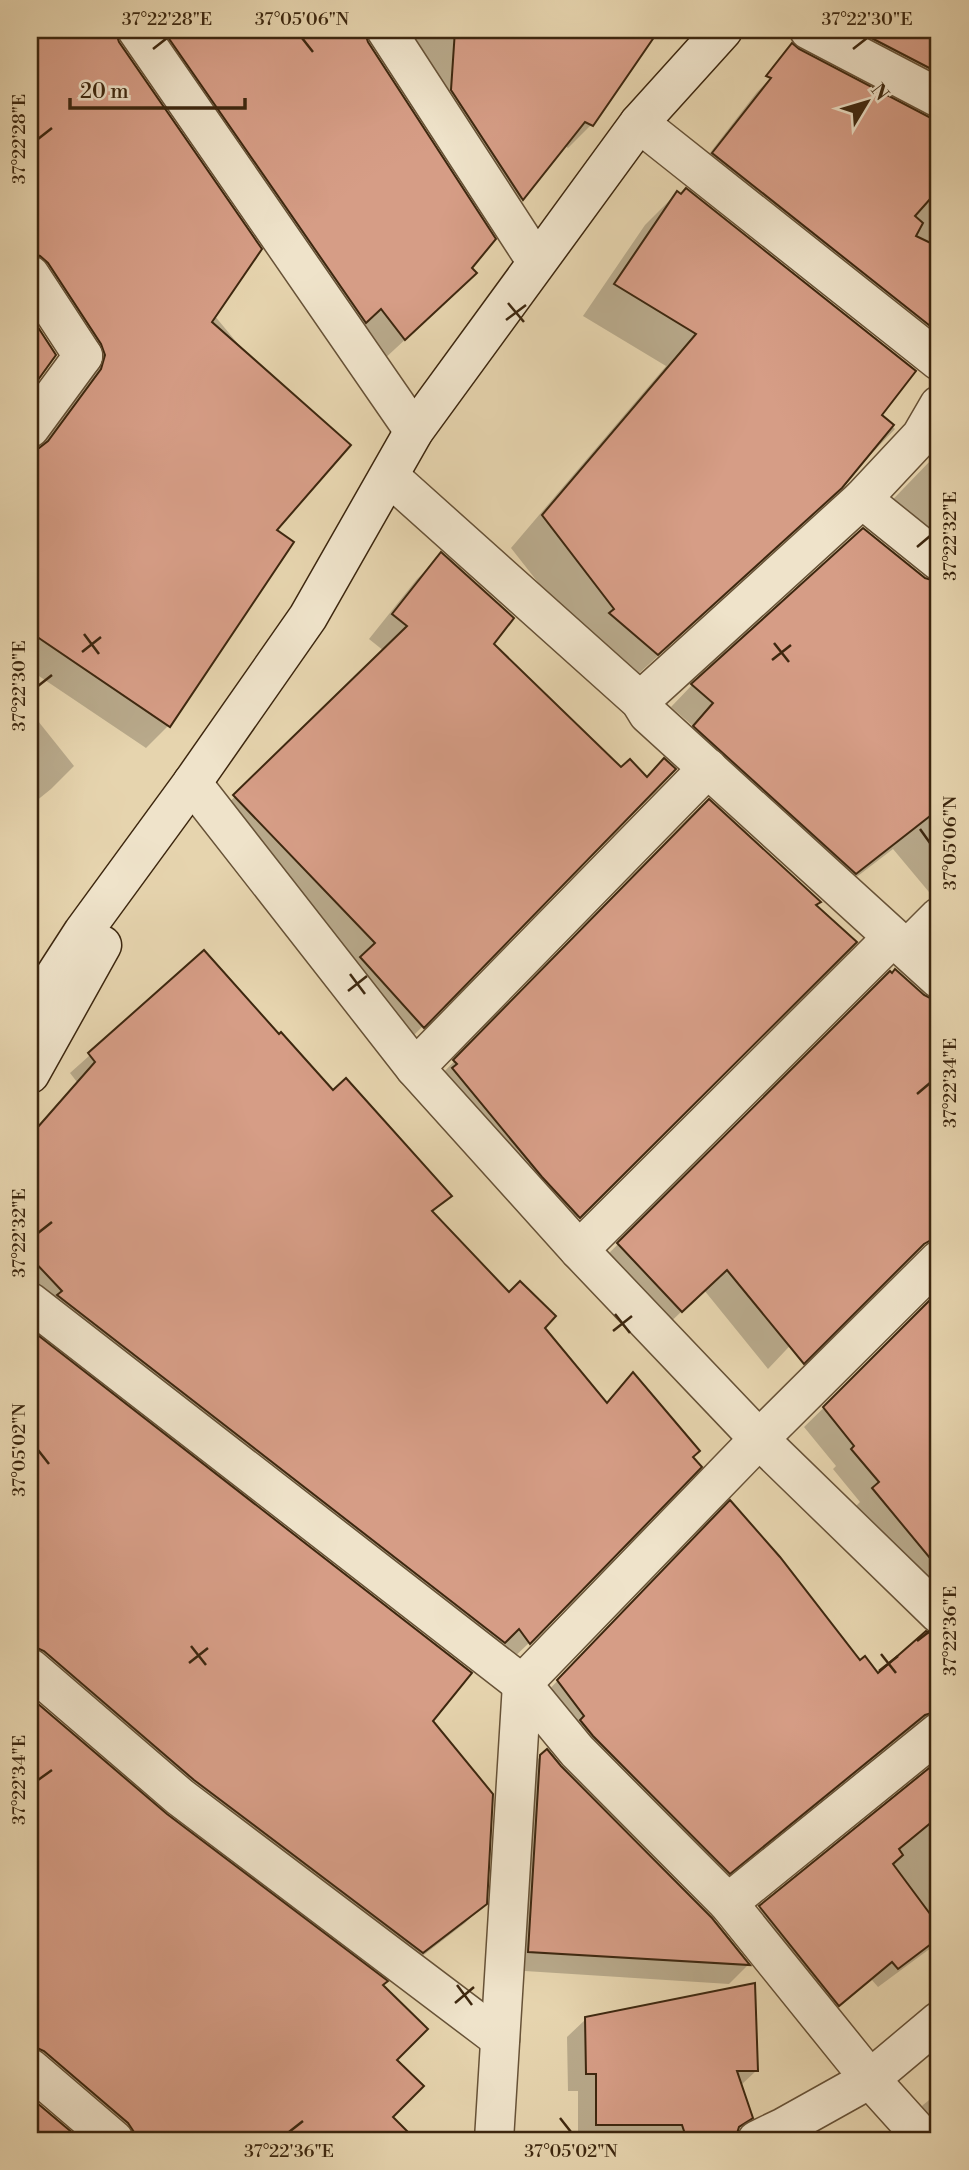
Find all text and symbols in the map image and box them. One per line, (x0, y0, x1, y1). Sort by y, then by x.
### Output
text: 37°22'28"E (122, 8, 212, 31)
text: 37°05'06"N (255, 8, 350, 31)
text: 37°22'30"E (821, 8, 913, 31)
scale bar (70, 66, 245, 110)
north arrow (832, 66, 902, 136)
text: 20 m (80, 79, 129, 105)
text: N (866, 79, 894, 105)
text: 37°22'28"E (8, 94, 31, 184)
text: 37°22'32"E (939, 491, 962, 581)
text: 37°22'30"E (8, 640, 31, 732)
text: 37°05'06"N (939, 795, 962, 890)
text: 37°22'34"E (939, 1038, 962, 1128)
text: 37°22'32"E (8, 1188, 31, 1278)
text: 37°05'02"N (8, 1403, 31, 1497)
text: 37°22'36"E (939, 1586, 962, 1676)
text: 37°22'34"E (8, 1735, 31, 1825)
text: 37°22'36"E (244, 2140, 334, 2163)
text: 37°05'02"N (524, 2140, 618, 2163)

